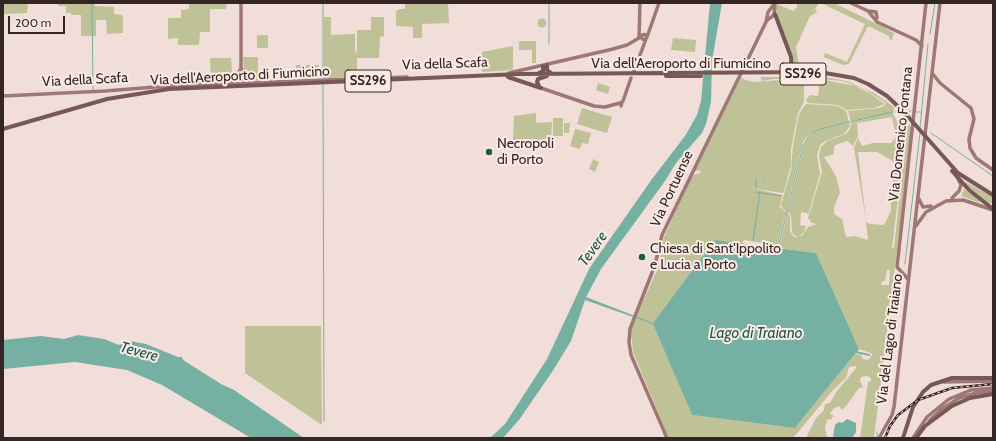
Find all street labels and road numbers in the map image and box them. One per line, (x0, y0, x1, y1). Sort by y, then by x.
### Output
street label: Via della Scafa (402, 54, 488, 74)
street label: Via dell'Aeroporto di Fiumicino (591, 56, 771, 72)
street label: Via dell'Aeroporto di Fiumicino (150, 63, 330, 89)
road number: SS296 (780, 63, 826, 85)
street label: Via Domenico Fontana (886, 66, 916, 202)
street label: Via della Scafa (42, 69, 128, 91)
road number: SS296 (345, 70, 391, 92)
street label: Via Portuense (647, 148, 697, 230)
street label: Via del Lago di Traiano (874, 273, 906, 405)

